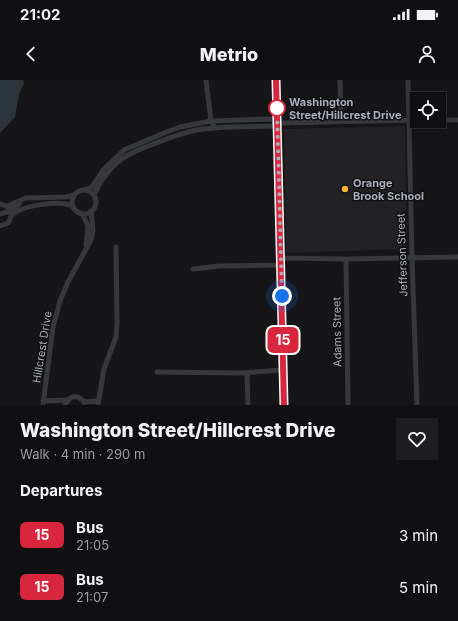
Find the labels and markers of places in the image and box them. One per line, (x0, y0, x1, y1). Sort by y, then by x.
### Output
place label: Washington Street/Hillcrest Drive (289, 95, 402, 122)
marker: Washington Street/Hillcrest Drive (268, 99, 286, 117)
place label: Orange Brook School (353, 176, 424, 203)
marker: Orange Brook School (340, 184, 350, 194)

